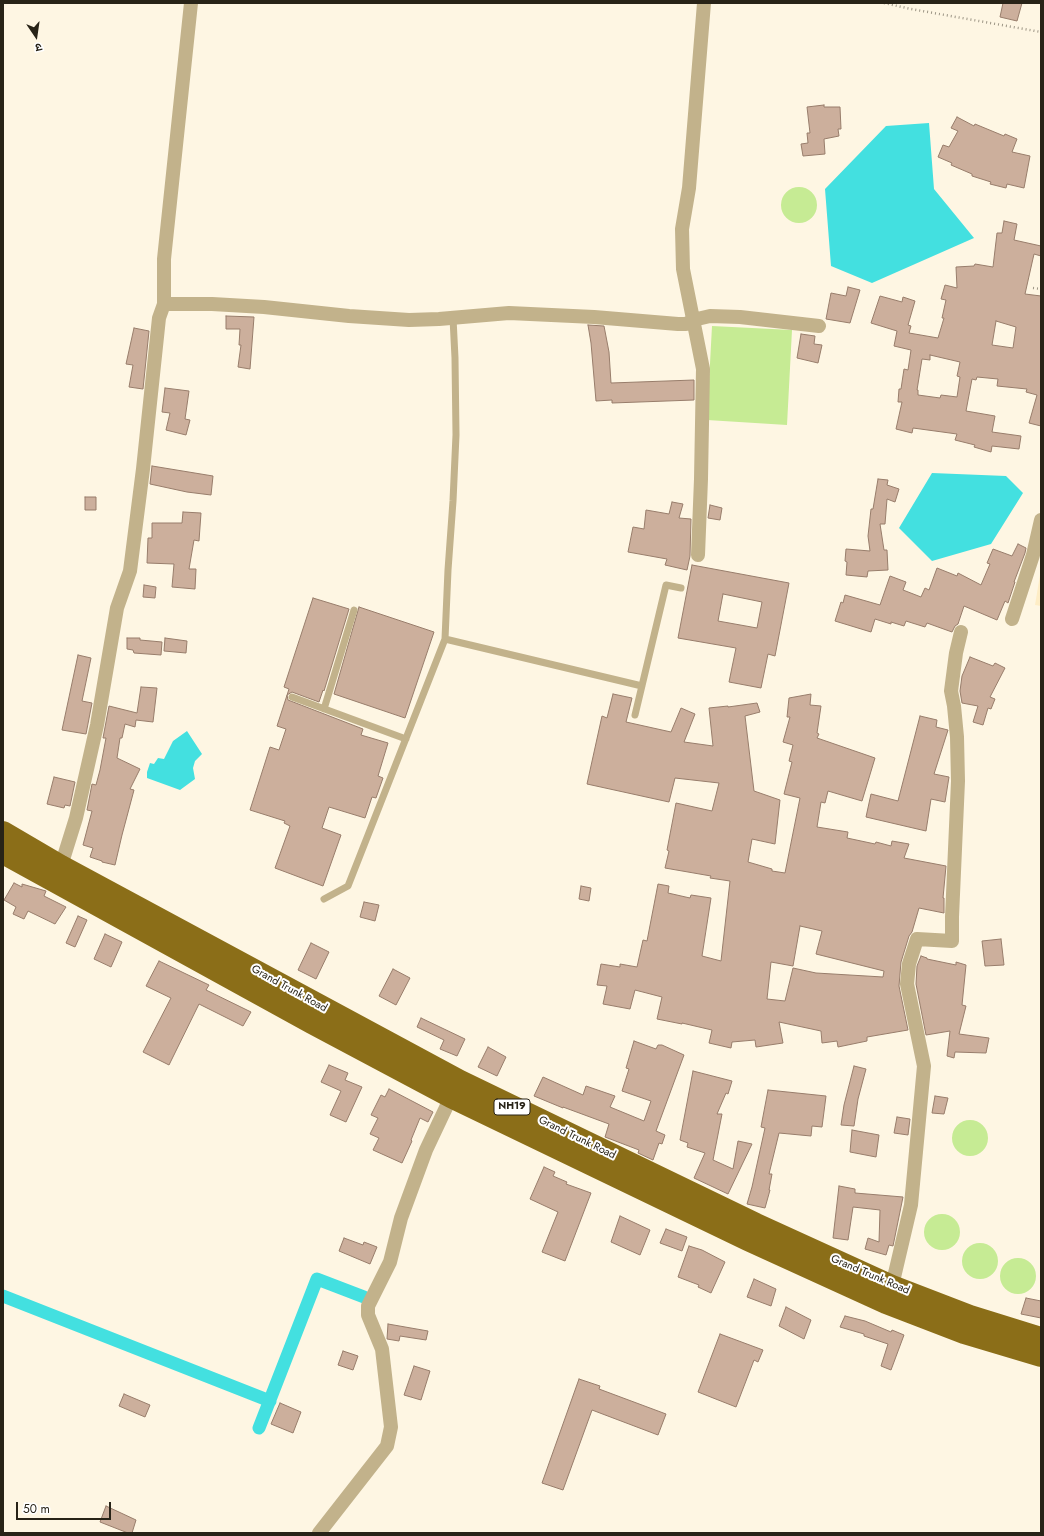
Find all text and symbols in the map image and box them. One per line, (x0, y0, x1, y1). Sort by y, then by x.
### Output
north arrow (16, 16, 56, 56)
text: उ (34, 39, 44, 56)
street label: Grand Trunk Road (249, 963, 329, 1015)
road number: NH19 (494, 1099, 530, 1115)
street label: Grand Trunk Road (536, 1114, 618, 1162)
street label: Grand Trunk Road (829, 1252, 911, 1298)
scale bar (18, 1494, 113, 1520)
text: 50 m (23, 1500, 50, 1518)

